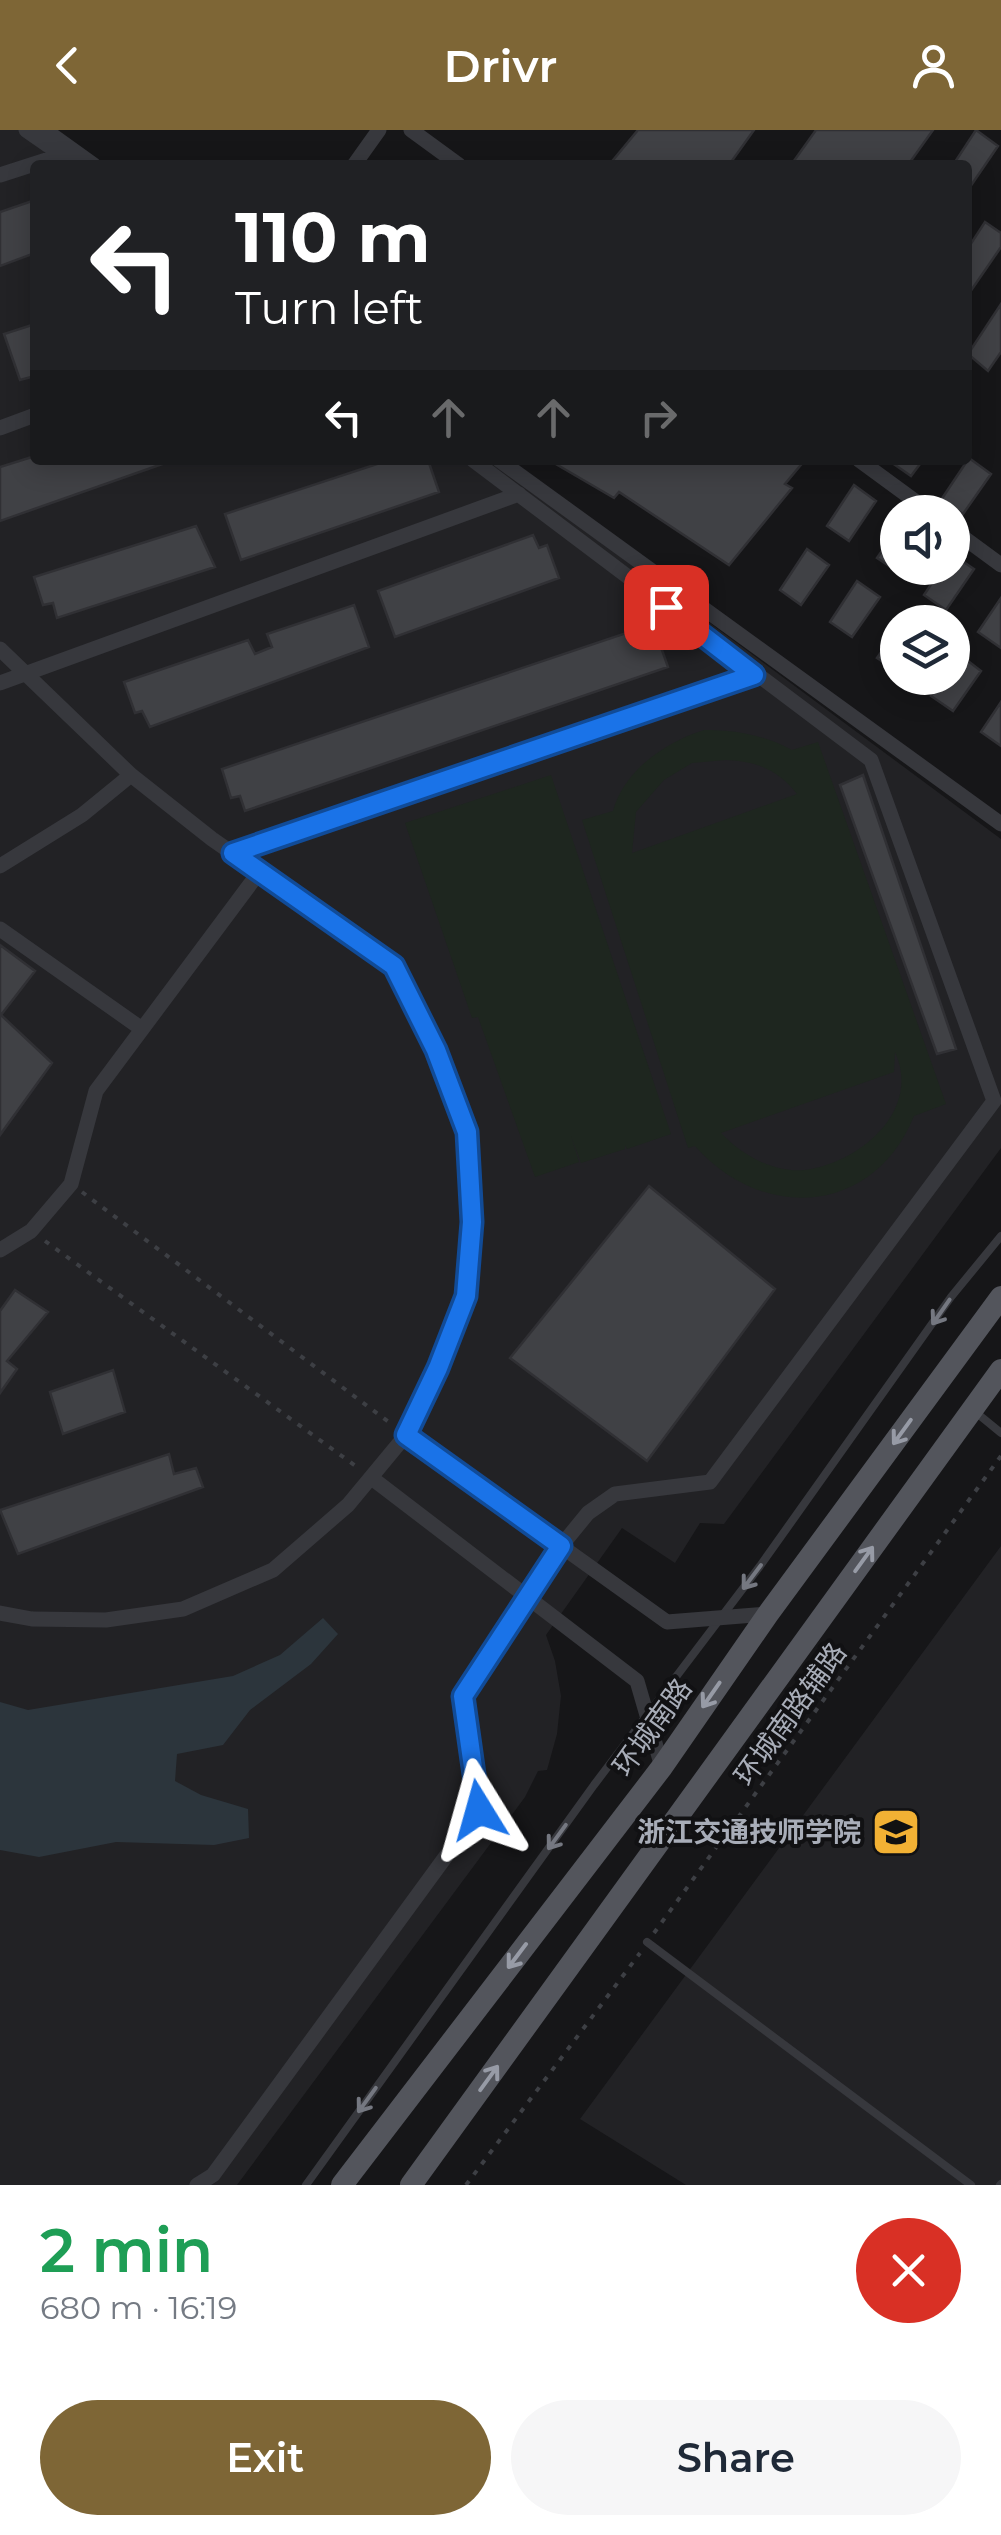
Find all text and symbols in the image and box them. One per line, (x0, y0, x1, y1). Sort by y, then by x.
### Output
icon: back (40, 38, 95, 93)
text: Drivr (444, 38, 557, 93)
icon: person (906, 38, 961, 93)
text: 110 m (235, 194, 431, 280)
icon: left (70, 200, 200, 330)
text: Turn left (235, 280, 423, 335)
icon: left (316, 390, 371, 445)
icon: ahead (421, 390, 476, 445)
icon: ahead (526, 390, 581, 445)
icon: right (631, 390, 686, 445)
map controls (880, 495, 970, 695)
button: sound (880, 495, 970, 585)
pin (624, 565, 709, 650)
icon: arrive (639, 580, 694, 635)
button: layers (880, 605, 970, 695)
one-way arrow (930, 1298, 951, 1325)
one-way arrow (891, 1418, 912, 1445)
one-way arrow (853, 1546, 874, 1573)
one-way arrow (741, 1563, 762, 1590)
street label: 环城南路辅路 (727, 1636, 853, 1792)
street label: 环城南路 (605, 1672, 699, 1782)
one-way arrow (701, 1681, 722, 1709)
position arrow (427, 1758, 531, 1862)
school or university icon: 浙江交通技师学院 (870, 1806, 922, 1858)
place label: 浙江交通技师学院 (637, 1815, 861, 1849)
one-way arrow (547, 1822, 568, 1850)
one-way arrow (507, 1942, 528, 1969)
one-way arrow (478, 2065, 499, 2092)
one-way arrow (357, 2086, 378, 2113)
text: 2 min (40, 2214, 213, 2287)
button: close (856, 2218, 961, 2323)
text: 680 m · 16:19 (40, 2288, 237, 2327)
button: Exit (40, 2400, 491, 2515)
button: Share (511, 2400, 961, 2515)

